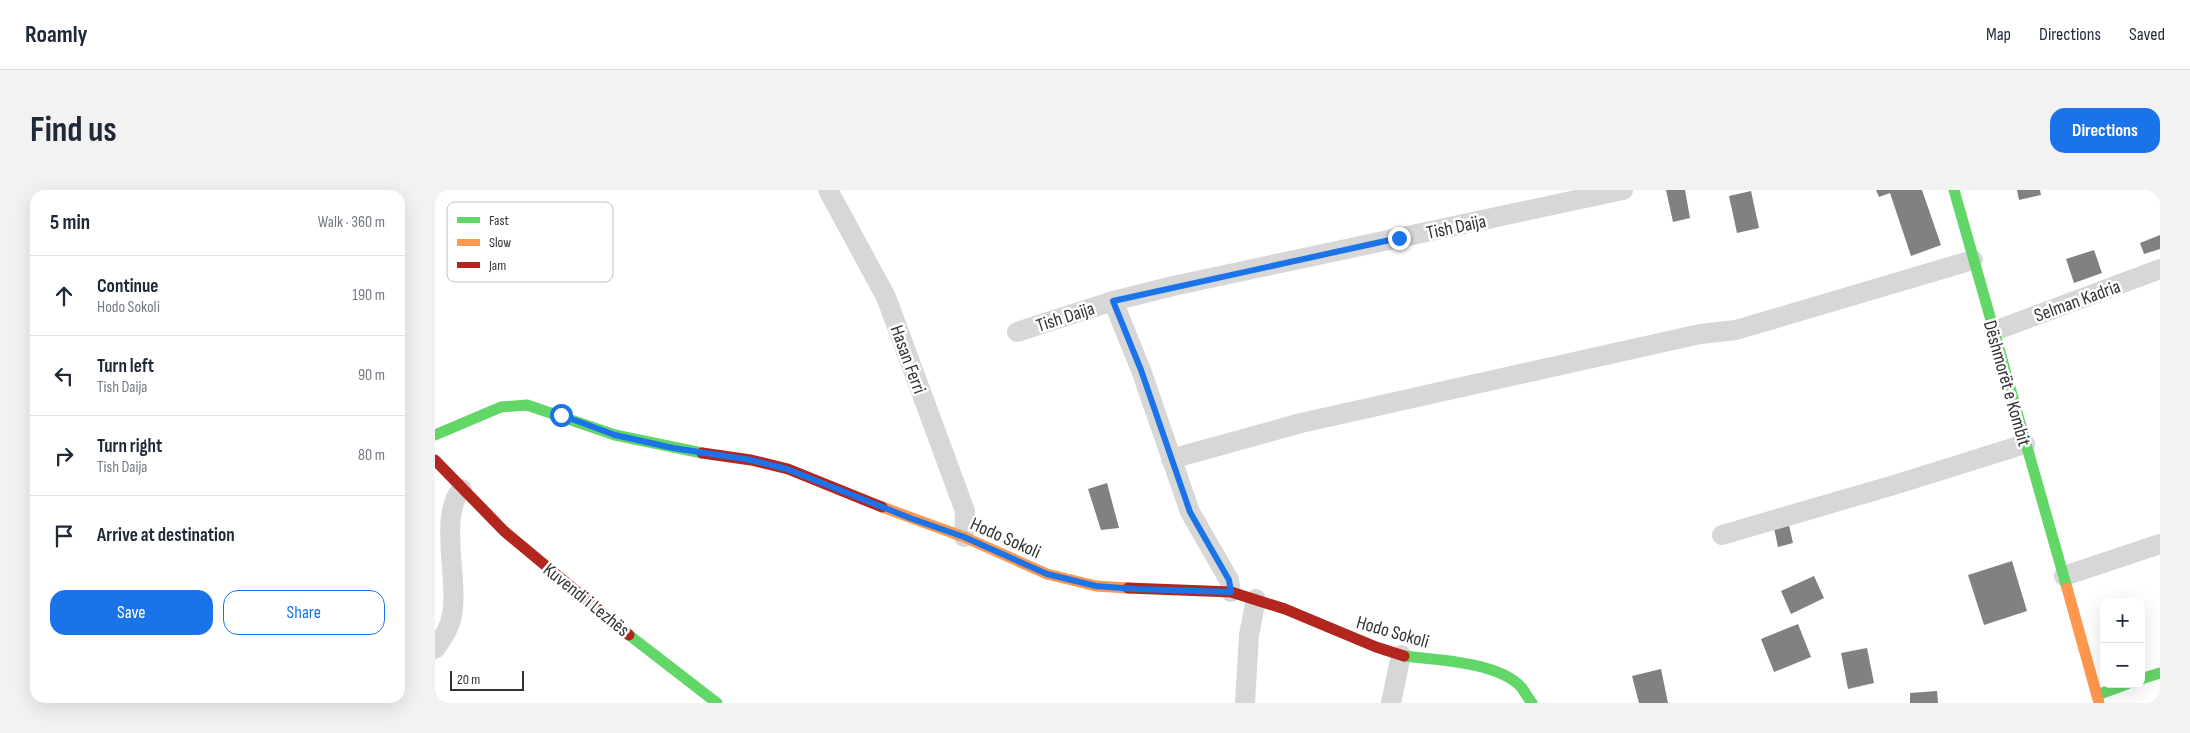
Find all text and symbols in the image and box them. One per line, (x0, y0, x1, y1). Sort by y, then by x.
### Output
text: Roamly (25, 20, 88, 49)
text: Map (1986, 24, 2011, 45)
text: Directions (2039, 24, 2101, 45)
text: Saved (2129, 24, 2165, 45)
button: Directions (2050, 108, 2160, 153)
text: Find us (30, 109, 117, 152)
legend (447, 202, 613, 282)
text: 5 min (50, 210, 90, 235)
street label: Tish Daija (1425, 210, 1488, 245)
text: Fast (489, 212, 509, 229)
text: Walk · 360 m (318, 213, 385, 232)
route end (1388, 227, 1411, 250)
text: Slow (489, 234, 511, 251)
text: Jam (488, 257, 506, 274)
text: Continue (97, 275, 158, 298)
street label: Selman Kadria (2031, 275, 2124, 328)
icon: ahead (50, 282, 78, 310)
text: 190 m (352, 286, 385, 305)
street label: Tish Daija (1033, 297, 1098, 338)
text: Hodo Sokoli (97, 298, 160, 317)
street label: Dëshmorët e Kombit (1978, 318, 2036, 449)
street label: Hasan Ferri (885, 322, 931, 397)
text: Turn left (97, 355, 154, 378)
icon: left (50, 362, 78, 390)
text: 90 m (358, 366, 385, 385)
text: Tish Daija (97, 378, 148, 397)
route start (550, 404, 573, 427)
text: Turn right (97, 435, 162, 458)
icon: right (50, 442, 78, 470)
text: 80 m (358, 446, 385, 465)
text: Tish Daija (97, 458, 148, 477)
street label: Hodo Sokoli (967, 513, 1044, 564)
icon: arrive (50, 522, 78, 550)
text: Arrive at destination (97, 524, 235, 547)
street label: Kuvendi i Lezhës (538, 558, 634, 642)
button: Save (50, 590, 213, 635)
button: Share (223, 590, 385, 635)
map controls (2100, 598, 2145, 688)
button: + (2100, 598, 2145, 643)
street label: Hodo Sokoli (1354, 611, 1432, 654)
button: − (2100, 643, 2145, 688)
scale bar (450, 668, 524, 691)
text: 20 m (457, 671, 480, 688)

